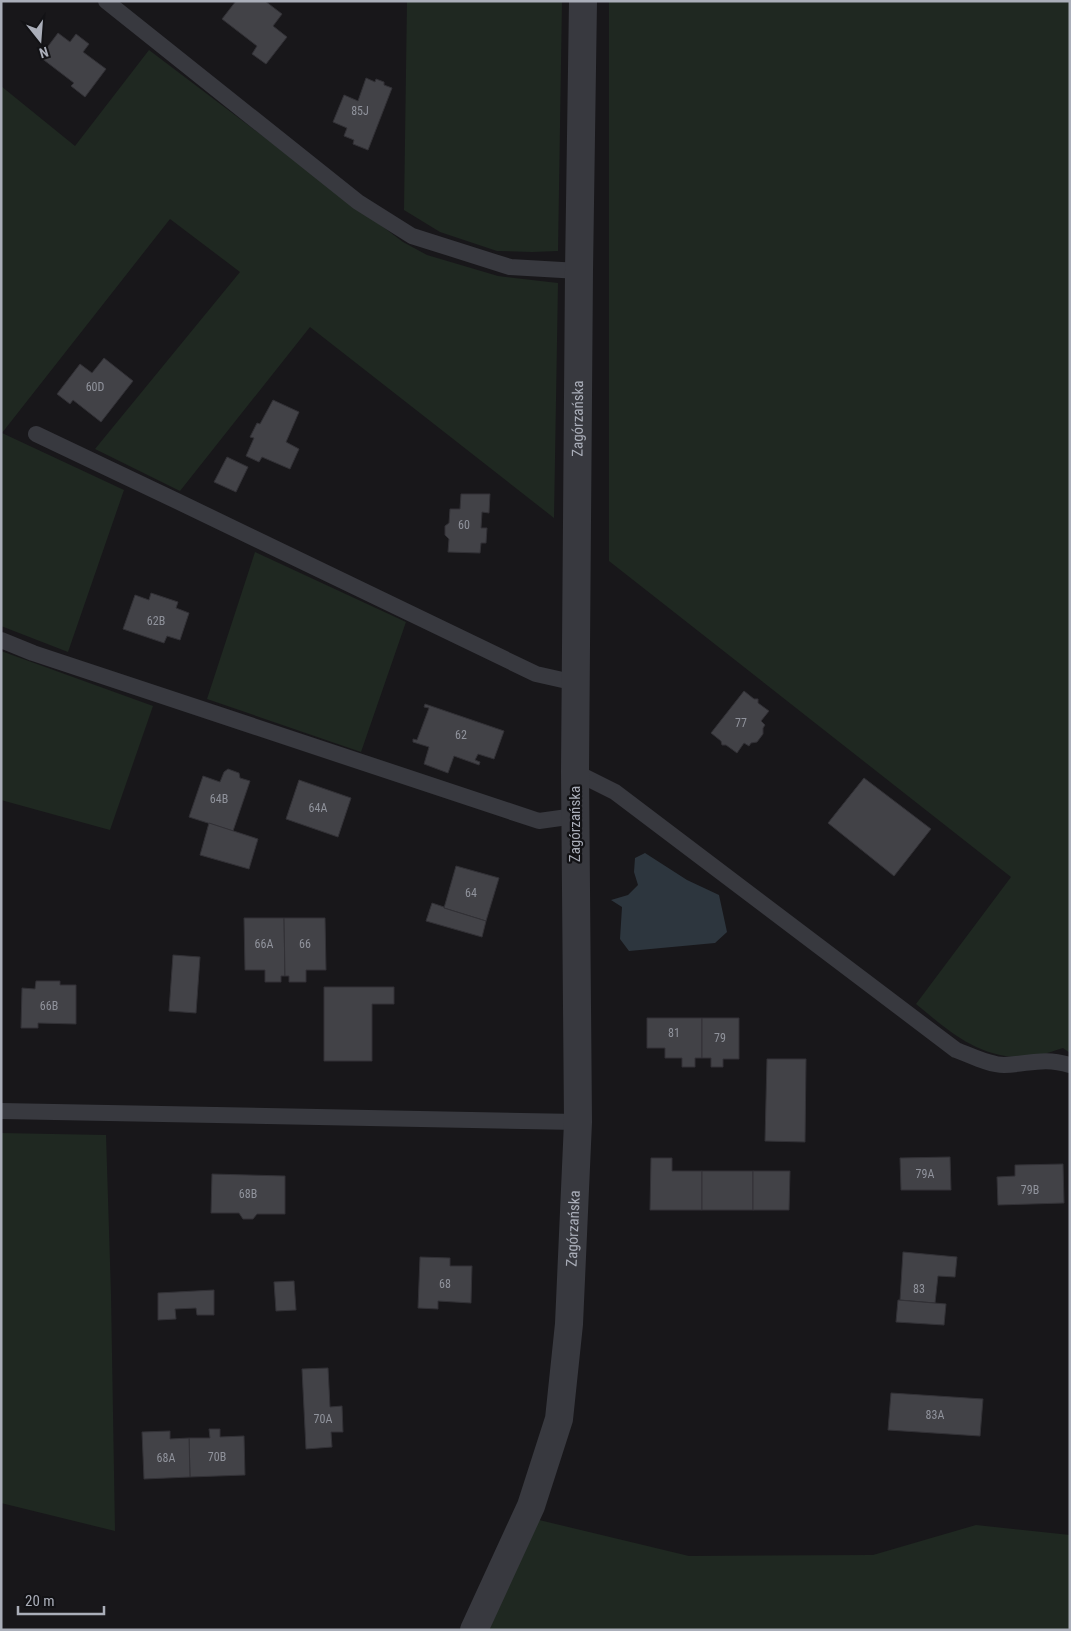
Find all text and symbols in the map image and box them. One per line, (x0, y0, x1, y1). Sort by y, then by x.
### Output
north arrow (15, 15, 65, 65)
text: N (37, 44, 50, 61)
house number: 85J (351, 104, 369, 118)
house number: 60D (86, 380, 104, 394)
street label: Zagórzańska (569, 380, 587, 457)
house number: 60 (458, 518, 470, 532)
house number: 62B (147, 614, 165, 628)
house number: 77 (735, 716, 747, 730)
house number: 62 (455, 728, 467, 742)
street label: Zagórzańska (566, 786, 584, 862)
house number: 64B (210, 792, 228, 806)
house number: 64A (309, 801, 327, 815)
house number: 64 (465, 886, 477, 900)
house number: 66A (255, 937, 273, 951)
house number: 66 (299, 937, 311, 951)
house number: 66B (40, 999, 58, 1013)
house number: 81 (668, 1026, 680, 1040)
house number: 79 (714, 1031, 726, 1045)
house number: 79A (916, 1167, 934, 1181)
house number: 79B (1021, 1183, 1039, 1197)
house number: 68B (239, 1187, 257, 1201)
street label: Zagórzańska (563, 1190, 584, 1267)
house number: 68 (439, 1277, 451, 1291)
house number: 83 (913, 1282, 925, 1296)
house number: 83A (926, 1408, 944, 1422)
house number: 70A (314, 1412, 332, 1426)
house number: 70B (208, 1450, 226, 1464)
house number: 68A (157, 1451, 175, 1465)
scale bar (18, 1584, 104, 1616)
text: 20 m (25, 1592, 55, 1610)

